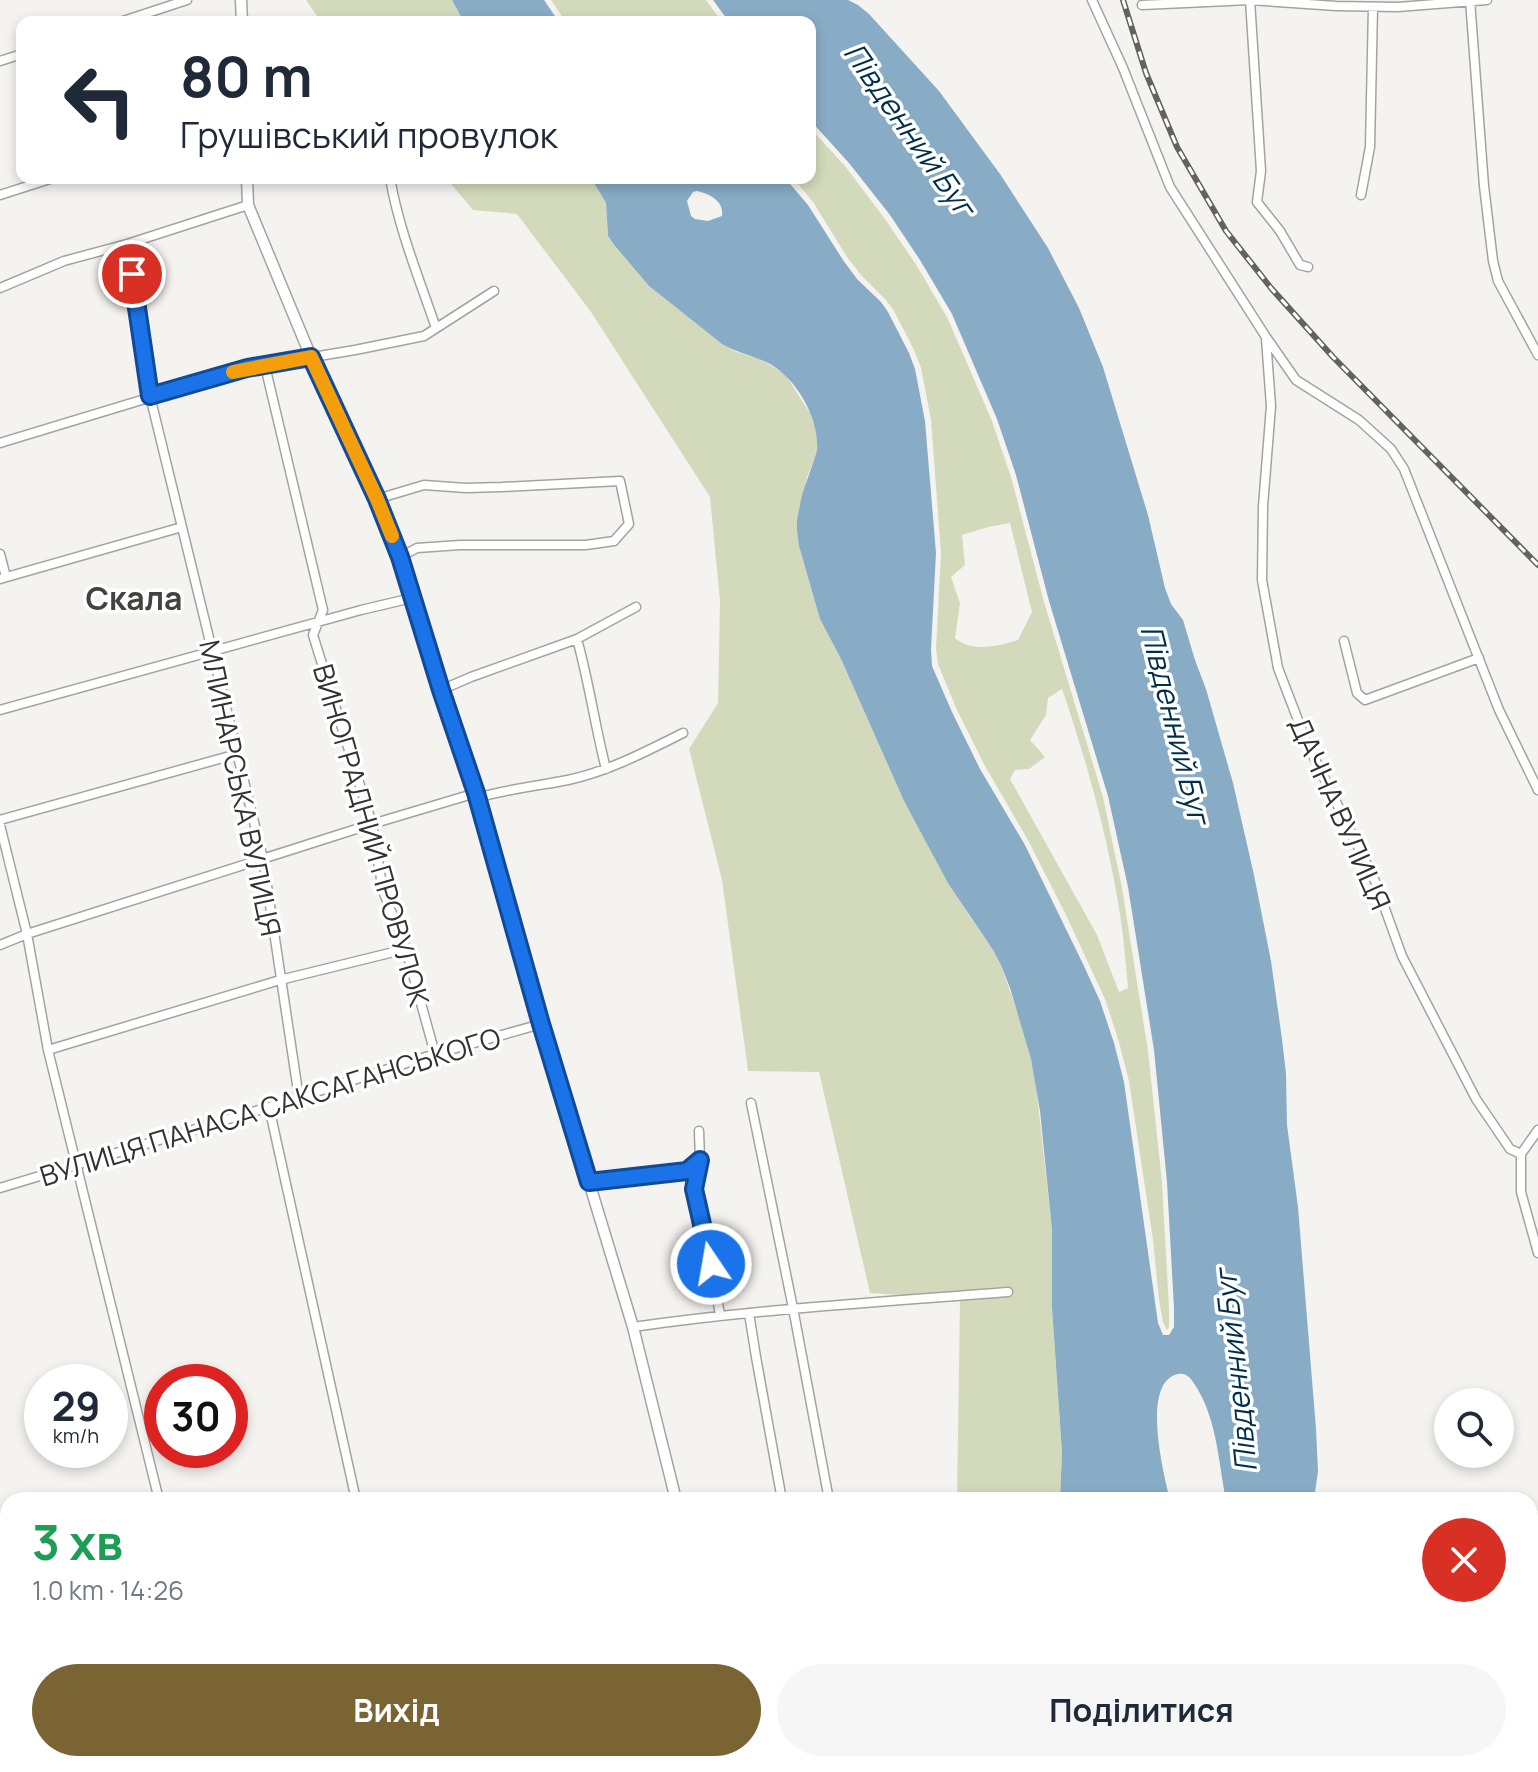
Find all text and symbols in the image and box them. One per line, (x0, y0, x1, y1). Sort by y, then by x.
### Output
water label: Південний Буг (835, 34, 987, 227)
text: 80 m (180, 37, 313, 114)
icon: left (48, 48, 152, 152)
text: Грушівський провулок (180, 110, 558, 159)
pin (98, 240, 166, 308)
icon: arrive (110, 252, 154, 296)
district label: Скала (85, 576, 183, 620)
water label: Південний Буг (1132, 621, 1221, 831)
street label: МЛИНАРСЬКА ВУЛИЦЯ (191, 637, 291, 939)
street label: ВИНОГРАДНИЙ ПРОВУЛОК (305, 659, 439, 1011)
street label: ДАЧНА ВУЛИЦЯ (1281, 711, 1401, 915)
street label: ВУЛИЦЯ ПАНАСА САКСАГАНСЬКОГО (35, 1018, 505, 1194)
position arrow (669, 1222, 753, 1306)
water label: Південний Буг (1204, 1264, 1266, 1474)
speed limit sign: 30 (144, 1364, 248, 1468)
text: 29 (52, 1378, 100, 1433)
map controls (1434, 1388, 1514, 1468)
button: search (1434, 1388, 1514, 1468)
text: km/h (53, 1422, 99, 1449)
text: 3 хв (32, 1509, 123, 1574)
button: close (1422, 1518, 1506, 1602)
text: 1.0 km · 14:26 (32, 1572, 184, 1608)
button: Вихід (32, 1664, 761, 1756)
button: Поділитися (777, 1664, 1506, 1756)

